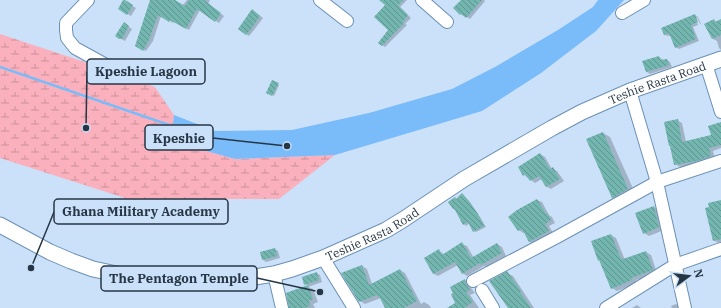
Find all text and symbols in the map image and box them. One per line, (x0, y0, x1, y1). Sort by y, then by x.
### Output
street label: Teshie Rasta Road (606, 57, 708, 107)
callout: Kpeshie Lagoon (87, 59, 205, 84)
text: Kpeshie Lagoon (95, 63, 197, 80)
callout: Kpeshie (145, 125, 213, 150)
text: Kpeshie (153, 130, 205, 147)
callout: Ghana Military Academy (54, 199, 228, 224)
text: Ghana Military Academy (62, 203, 220, 220)
street label: Teshie Rasta Road (323, 204, 422, 263)
north arrow (669, 256, 709, 296)
callout: The Pentagon Temple (101, 266, 257, 291)
text: N (691, 267, 707, 280)
text: The Pentagon Temple (109, 270, 249, 287)

